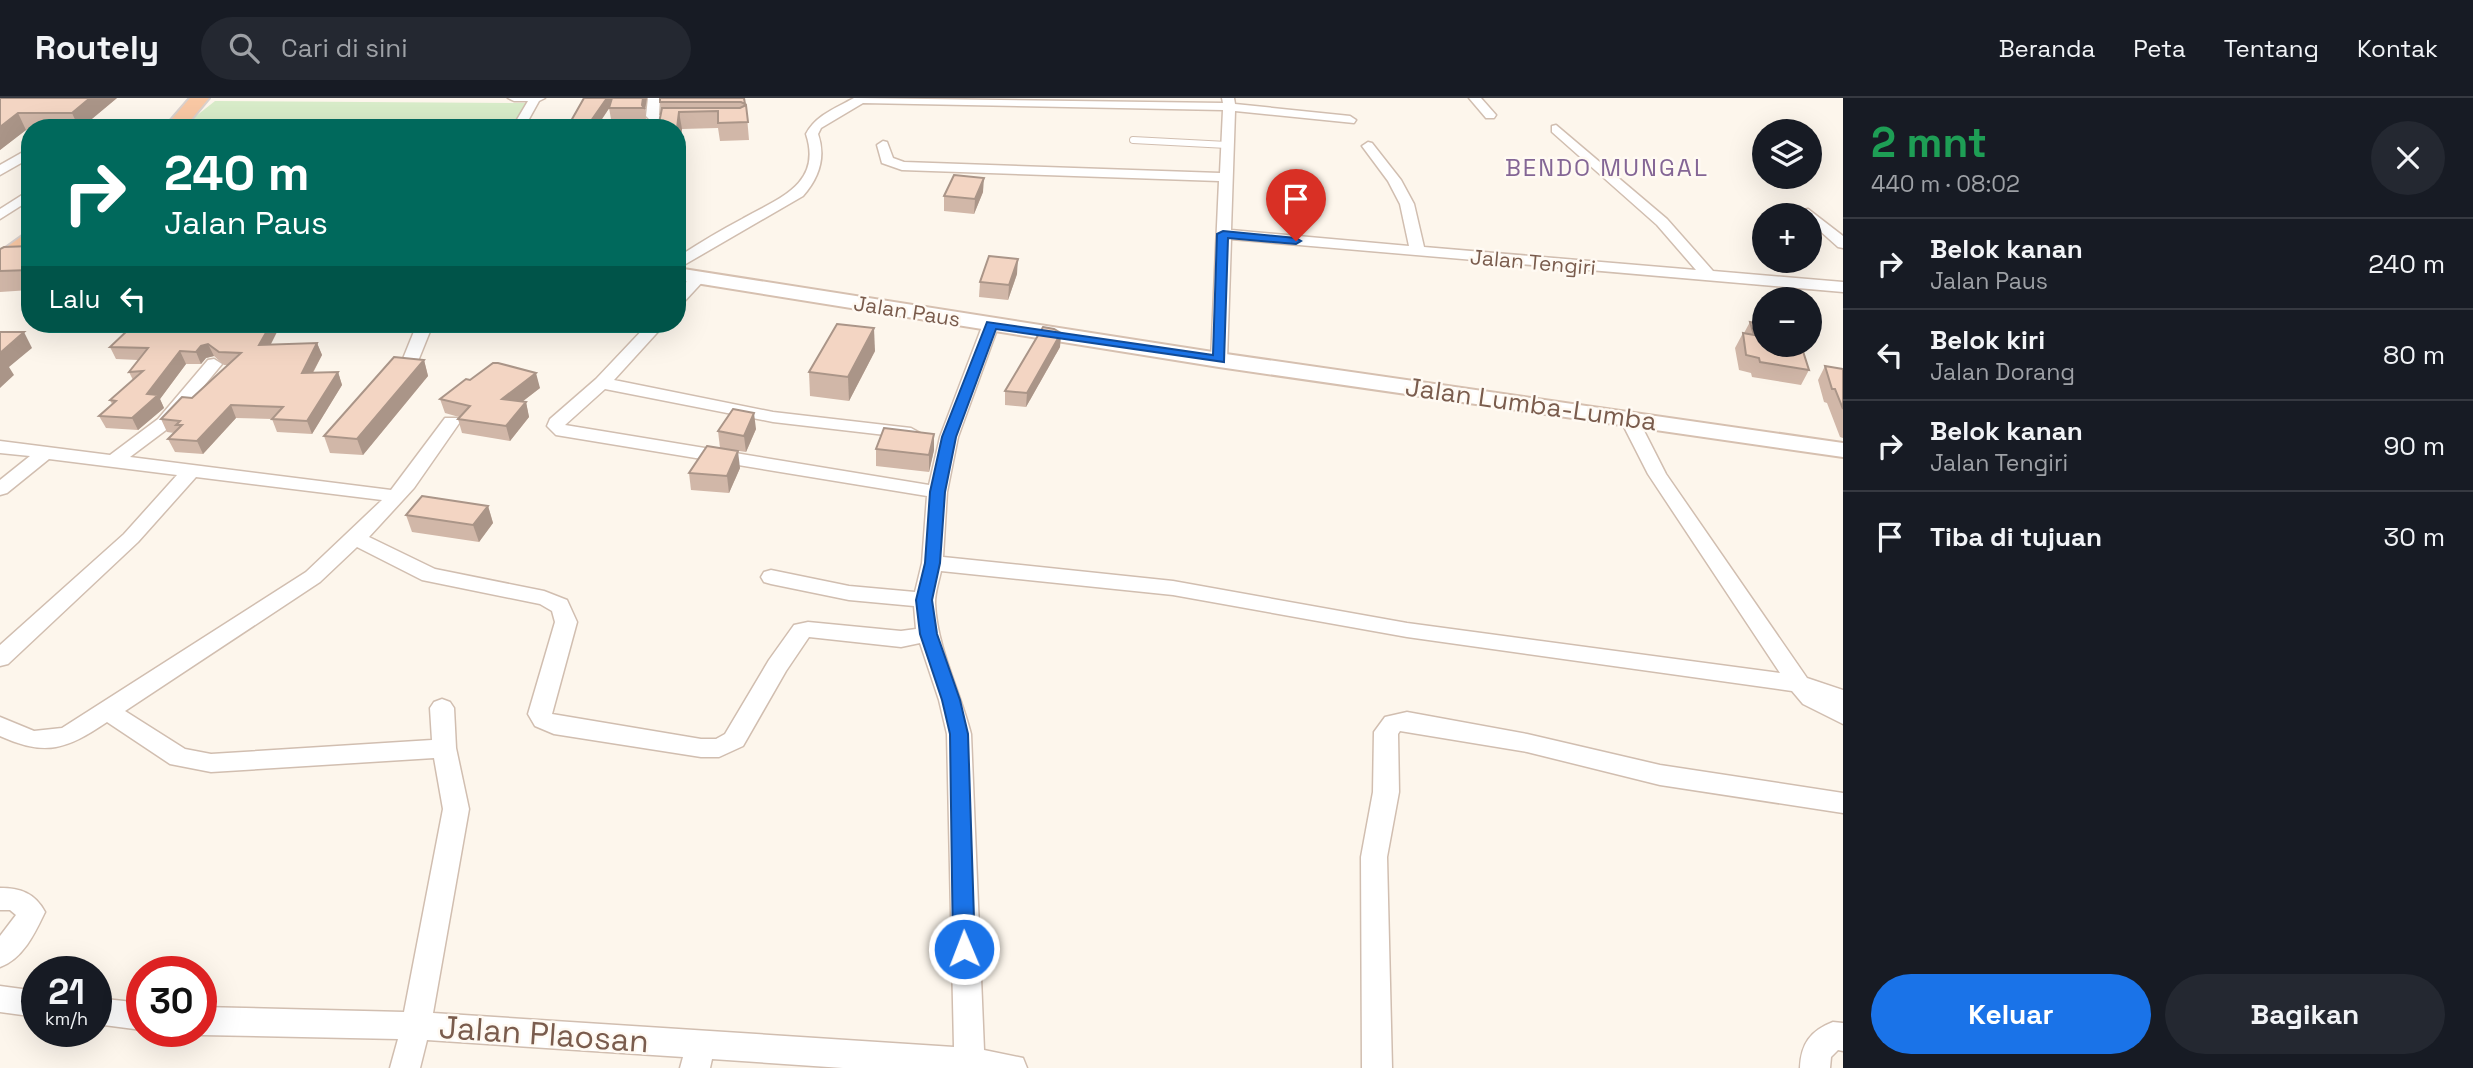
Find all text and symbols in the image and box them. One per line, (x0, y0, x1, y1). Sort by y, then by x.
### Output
search box (201, 17, 691, 80)
text: Routely (35, 27, 159, 69)
icon: search (225, 29, 263, 67)
text: Cari di sini (281, 31, 408, 65)
text: Beranda (1999, 33, 2095, 64)
text: Peta (2133, 33, 2186, 64)
text: Tentang (2224, 33, 2319, 64)
text: Kontak (2357, 33, 2438, 64)
text: 2 mnt (1871, 116, 1987, 169)
map controls (1752, 119, 1822, 357)
button: layers (1752, 119, 1822, 189)
button: close (2371, 121, 2445, 195)
text: 240 m (164, 142, 310, 204)
icon: right (49, 147, 140, 238)
district label: BENDO MUNGAL (1505, 152, 1709, 183)
pin (1266, 169, 1326, 241)
text: 440 m · 08:02 (1871, 169, 2020, 199)
icon: arrive (1277, 180, 1315, 218)
text: Jalan Paus (164, 203, 328, 243)
button: + (1752, 203, 1822, 273)
text: Belok kanan (1930, 232, 2083, 266)
street label: Jalan Tengiri (1469, 243, 1597, 281)
icon: right (1871, 245, 1909, 283)
text: 240 m (2368, 247, 2445, 281)
text: Jalan Paus (1930, 266, 2048, 296)
icon: left (114, 280, 152, 318)
text: Lalu (49, 282, 100, 316)
button: − (1752, 287, 1822, 357)
street label: Jalan Paus (852, 289, 962, 333)
text: Belok kiri (1930, 323, 2045, 357)
icon: left (1871, 336, 1909, 374)
text: 80 m (2383, 338, 2445, 372)
text: Jalan Dorang (1930, 357, 2075, 387)
street label: Jalan Lumba-Lumba (1403, 370, 1659, 438)
text: Belok kanan (1930, 414, 2083, 448)
icon: right (1871, 427, 1909, 465)
text: 90 m (2383, 429, 2445, 463)
text: Jalan Tengiri (1930, 448, 2068, 478)
icon: arrive (1871, 518, 1909, 556)
text: Tiba di tujuan (1930, 520, 2102, 554)
text: 30 m (2384, 520, 2445, 554)
position arrow (927, 912, 1001, 986)
speed limit sign: 30 (126, 956, 217, 1047)
text: 21 (48, 970, 85, 1014)
button: Keluar (1871, 974, 2151, 1054)
button: Bagikan (2165, 974, 2445, 1054)
text: km/h (45, 1007, 88, 1030)
street label: Jalan Plaosan (438, 1007, 650, 1061)

